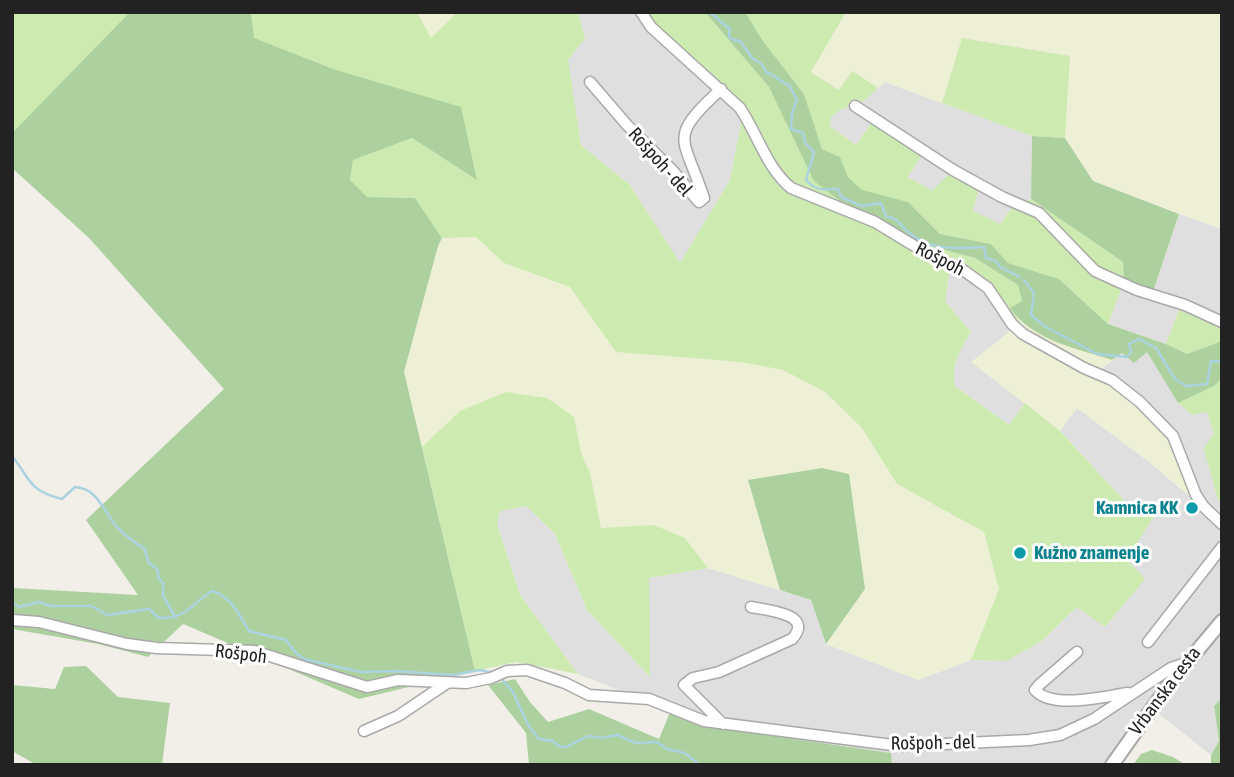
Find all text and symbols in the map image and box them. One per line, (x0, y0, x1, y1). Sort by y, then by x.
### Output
street label: Rošpoh - del (623, 123, 697, 201)
street label: Rošpoh (912, 237, 968, 281)
place label: Kamnica KK (1096, 497, 1178, 519)
marker: Kamnica KK (1184, 500, 1200, 516)
place label: Kužno znamenje (1034, 542, 1149, 564)
marker: Kužno znamenje (1012, 545, 1028, 561)
street label: Rošpoh (214, 639, 268, 669)
street label: Vrbanska cesta (1124, 642, 1206, 740)
street label: Rošpoh - del (890, 731, 976, 755)

